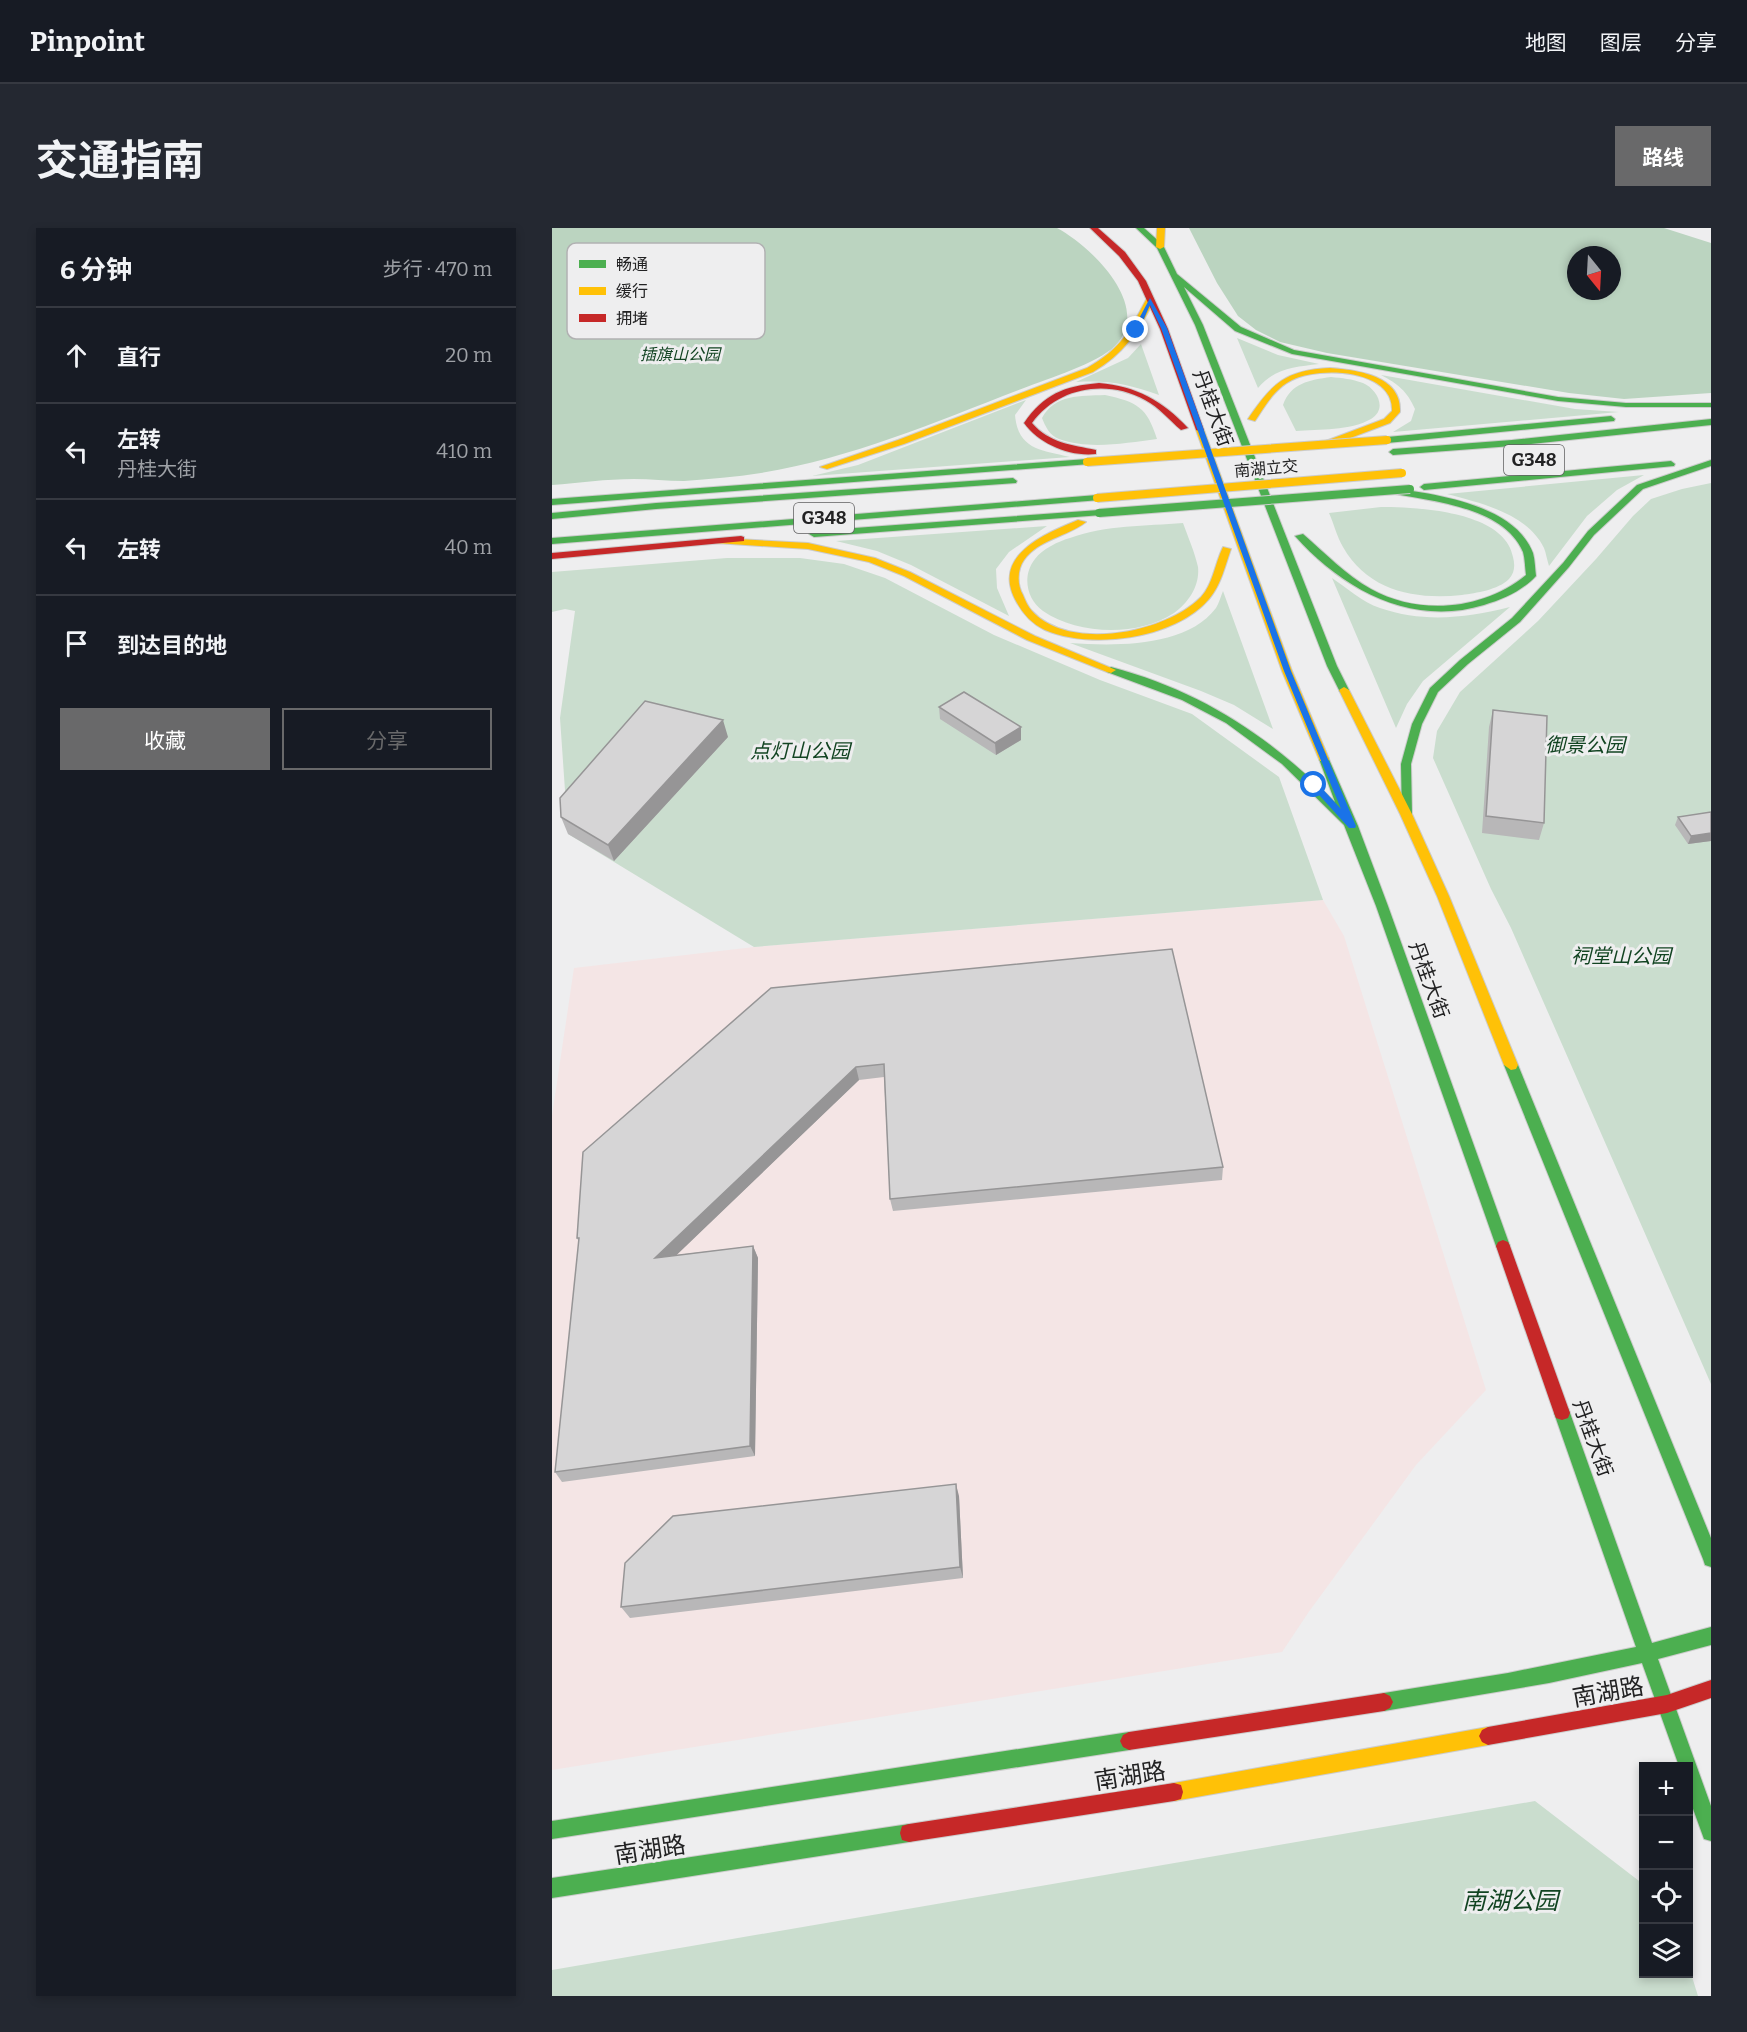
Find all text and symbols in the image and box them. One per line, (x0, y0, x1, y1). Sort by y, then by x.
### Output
text: Pinpoint (30, 25, 145, 58)
text: 地图 (1525, 30, 1567, 56)
text: 图层 (1600, 30, 1642, 56)
text: 分享 (1675, 30, 1717, 56)
button: 路线 (1615, 126, 1711, 186)
text: 交通指南 (36, 136, 204, 186)
legend (567, 243, 765, 339)
north arrow (1567, 246, 1621, 300)
text: 6 分钟 (60, 255, 132, 286)
text: 畅通 (616, 255, 648, 274)
text: 步行 · 470 m (383, 257, 492, 281)
text: 缓行 (616, 282, 648, 301)
text: 拥堵 (616, 309, 648, 328)
route end (1122, 316, 1148, 342)
icon: ahead (60, 339, 93, 372)
text: 20 m (445, 343, 492, 367)
text: 直行 (117, 344, 161, 371)
park label: 插旗山公园 (640, 345, 722, 364)
street label: 丹桂大街 (1188, 366, 1238, 450)
text: 左转 (117, 426, 161, 453)
icon: left (60, 435, 93, 468)
text: 410 m (436, 439, 492, 463)
road number: G348 (1504, 445, 1564, 475)
street label: 南湖立交 (1233, 456, 1299, 481)
text: 丹桂大街 (117, 457, 197, 481)
road number: G348 (794, 503, 854, 533)
icon: left (60, 531, 93, 564)
text: 40 m (444, 535, 492, 559)
text: 左转 (117, 536, 161, 563)
icon: arrive (60, 627, 93, 660)
text: 到达目的地 (117, 632, 227, 659)
button: 收藏 (60, 708, 270, 770)
button: 分享 (282, 708, 492, 770)
park label: 御景公园 (1545, 733, 1628, 757)
park label: 点灯山公园 (750, 739, 853, 763)
route start (1300, 771, 1326, 797)
street label: 丹桂大街 (1404, 938, 1454, 1022)
park label: 祠堂山公园 (1571, 944, 1674, 968)
street label: 丹桂大街 (1568, 1396, 1618, 1480)
street label: 南湖路 (1570, 1672, 1646, 1712)
street label: 南湖路 (1092, 1757, 1168, 1795)
map controls (1639, 1762, 1693, 1978)
button: + (1639, 1762, 1693, 1816)
button: − (1639, 1816, 1693, 1870)
street label: 南湖路 (612, 1831, 688, 1869)
button: locate (1639, 1870, 1693, 1924)
park label: 南湖公园 (1462, 1887, 1561, 1915)
button: layers (1639, 1924, 1693, 1978)

